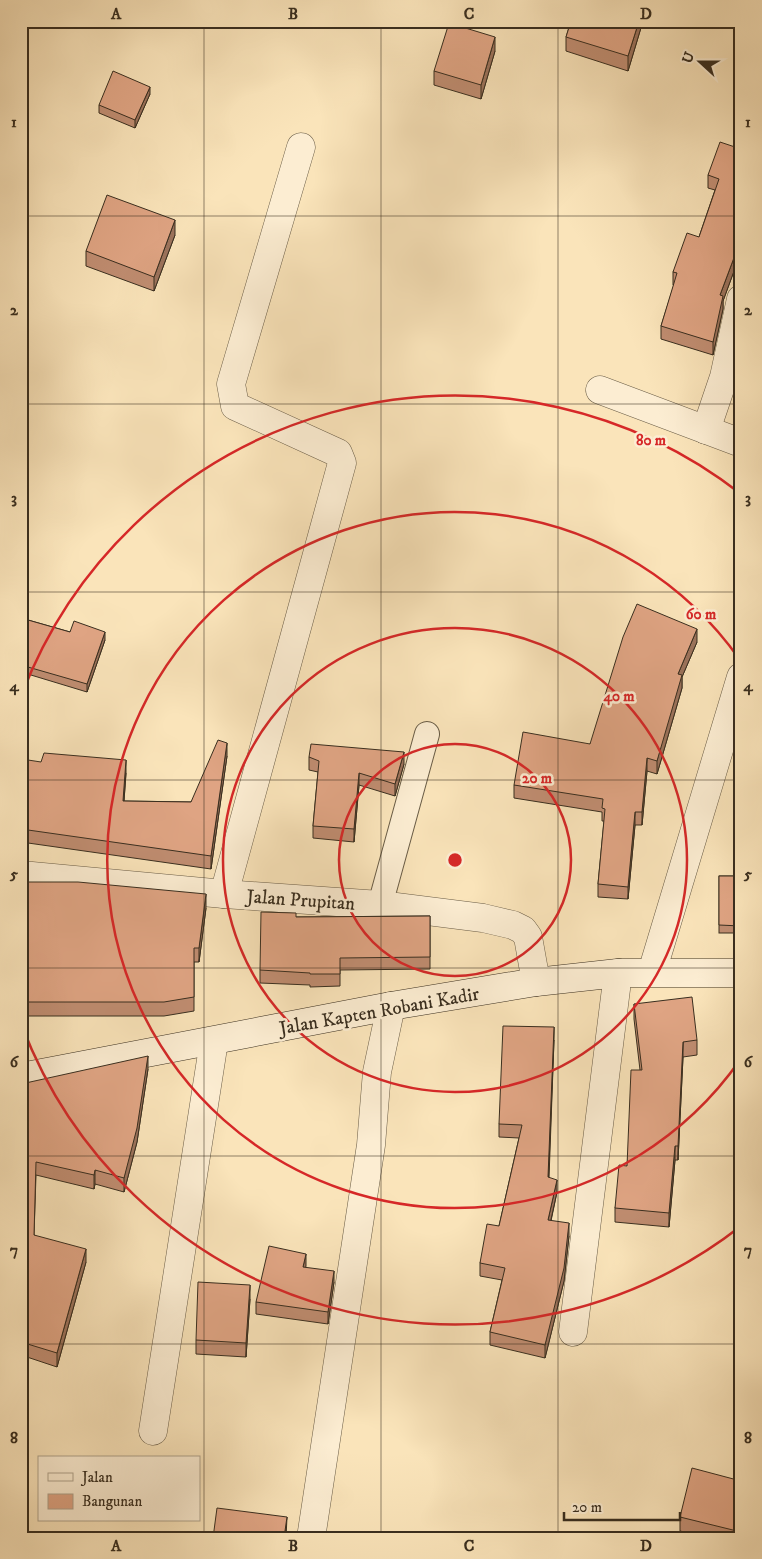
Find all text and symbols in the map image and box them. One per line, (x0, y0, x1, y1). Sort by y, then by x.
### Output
text: A (110, 4, 122, 24)
text: B (288, 4, 298, 24)
text: C (464, 4, 474, 24)
text: D (640, 4, 652, 24)
north arrow (674, 38, 724, 88)
text: U (678, 49, 699, 66)
text: 1 (11, 112, 17, 132)
text: 1 (745, 112, 751, 132)
text: 2 (10, 300, 19, 320)
text: 2 (744, 300, 753, 320)
text: 80 m (636, 431, 667, 450)
text: 3 (11, 488, 17, 508)
text: 3 (745, 488, 751, 508)
text: 60 m (686, 605, 717, 624)
text: 4 (8, 676, 19, 696)
text: 4 (742, 676, 753, 696)
text: 40 m (602, 687, 635, 706)
text: 20 m (522, 769, 553, 788)
centre of rings (446, 851, 464, 869)
text: 5 (9, 864, 18, 884)
text: 5 (743, 864, 752, 884)
street label: Jalan Prupitan (244, 885, 356, 916)
street label: Jalan Kapten Robani Kadir (276, 983, 481, 1041)
text: 6 (10, 1052, 20, 1072)
text: 6 (744, 1052, 754, 1072)
text: 7 (10, 1240, 18, 1260)
text: 7 (744, 1240, 752, 1260)
text: 8 (10, 1428, 18, 1448)
text: 8 (744, 1428, 752, 1448)
legend (38, 1456, 200, 1522)
text: Jalan (80, 1468, 113, 1487)
scale bar (564, 1489, 681, 1521)
text: Bangunan (82, 1492, 142, 1511)
text: 20 m (572, 1498, 602, 1517)
text: A (110, 1536, 122, 1556)
text: B (288, 1536, 298, 1556)
text: C (464, 1536, 474, 1556)
text: D (640, 1536, 652, 1556)

